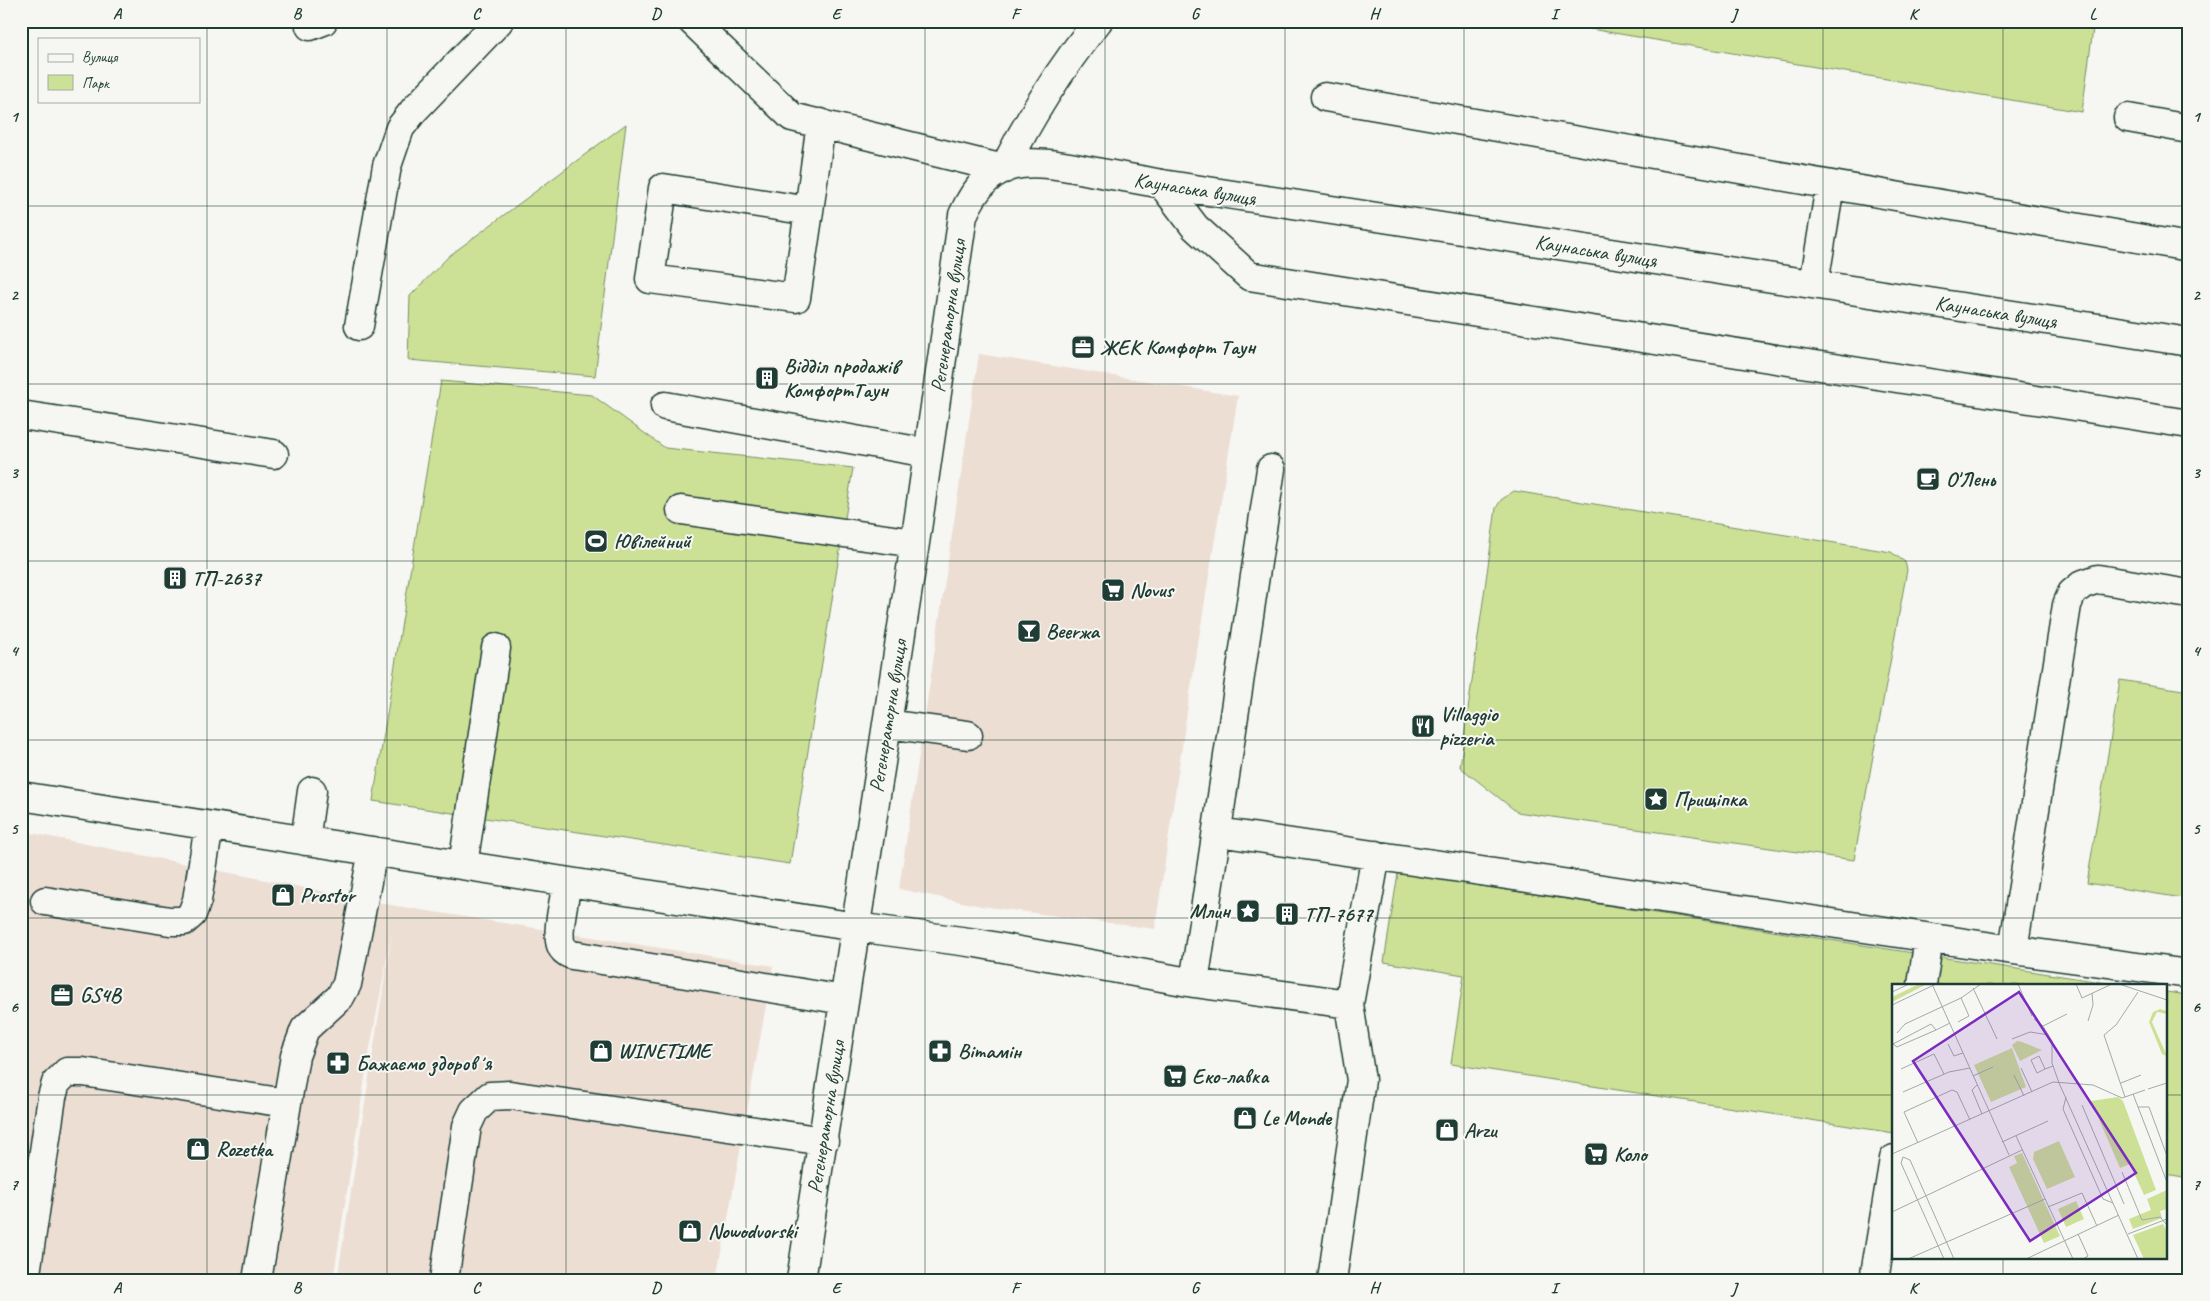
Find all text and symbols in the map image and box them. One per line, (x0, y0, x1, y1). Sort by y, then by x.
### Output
text: A (113, 4, 123, 24)
text: B (293, 4, 303, 24)
text: C (472, 4, 482, 24)
text: D (651, 4, 662, 24)
text: E (832, 4, 843, 24)
text: F (1011, 4, 1022, 24)
text: G (1191, 4, 1201, 24)
text: H (1369, 4, 1381, 24)
text: I (1551, 4, 1561, 24)
text: J (1730, 4, 1739, 24)
text: K (1909, 4, 1921, 24)
text: L (2090, 4, 2098, 24)
legend (38, 38, 200, 102)
text: Вулиця (82, 48, 119, 67)
text: Парк (82, 74, 110, 93)
text: 1 (10, 107, 19, 127)
text: 1 (2192, 107, 2201, 127)
street label: Каунаська вулиця (1132, 167, 1259, 212)
street label: Каунаська вулиця (1533, 229, 1660, 274)
street label: Регенераторна вулиця (924, 236, 972, 394)
text: 2 (10, 285, 19, 305)
text: 2 (2192, 285, 2201, 305)
street label: Каунаська вулиця (1933, 290, 2060, 335)
office icon: ЖЕК Комфорт Таун (1070, 334, 1096, 360)
place label: ЖЕК Комфорт Таун (1100, 334, 1257, 360)
place label: Відділ продажів КомфортТаун (784, 353, 903, 403)
building icon: Відділ продажів КомфортТаун (754, 365, 780, 391)
text: 3 (10, 463, 19, 483)
text: 3 (2192, 463, 2201, 483)
cafe icon: О'Лень (1915, 466, 1941, 492)
place label: О'Лень (1946, 466, 1997, 492)
sports icon: Ювілейний (583, 528, 609, 554)
place label: Ювілейний (614, 528, 693, 554)
building icon: ТП-2637 (162, 565, 188, 591)
place label: ТП-2637 (192, 565, 263, 591)
supermarket icon: Novus (1100, 577, 1126, 603)
place label: Novus (1130, 577, 1175, 603)
bar icon: Beerжа (1016, 618, 1042, 644)
place label: Beerжа (1046, 618, 1100, 644)
street label: Регенераторна вулиця (863, 636, 913, 794)
text: 4 (10, 641, 19, 661)
text: 4 (2192, 641, 2201, 661)
place label: Villaggio pizzeria (1440, 701, 1499, 751)
restaurant icon: Villaggio pizzeria (1410, 713, 1436, 739)
place icon: Прищіпка (1643, 786, 1669, 812)
place label: Прищіпка (1674, 786, 1748, 812)
text: 5 (11, 819, 20, 839)
text: 5 (2193, 819, 2202, 839)
shop icon: Prostor (270, 882, 296, 908)
place label: Prostor (300, 882, 357, 908)
place label: Млин (1190, 898, 1232, 924)
place icon: Млин (1235, 898, 1261, 924)
building icon: ТП-7677 (1274, 901, 1300, 927)
place label: ТП-7677 (1304, 901, 1375, 927)
office icon: GS4B (49, 982, 75, 1008)
place label: GS4B (80, 982, 123, 1008)
inset map (1892, 984, 2168, 1258)
text: 6 (10, 997, 19, 1017)
text: 6 (2192, 997, 2201, 1017)
street label: Регенераторна вулиця (801, 1037, 851, 1195)
shop icon: WINETIME (588, 1038, 614, 1064)
place label: WINETIME (618, 1038, 713, 1064)
pharmacy icon: Вітамін (927, 1038, 953, 1064)
place label: Вітамін (958, 1038, 1023, 1064)
pharmacy icon: Бажаємо здоровʼя (325, 1050, 351, 1076)
place label: Бажаємо здоровʼя (356, 1050, 493, 1077)
supermarket icon: Еко-лавка (1162, 1063, 1188, 1089)
place label: Еко-лавка (1192, 1063, 1270, 1089)
shop icon: Le Monde (1232, 1105, 1258, 1131)
place label: Le Monde (1262, 1105, 1333, 1131)
shop icon: Arzu (1434, 1117, 1460, 1143)
place label: Arzu (1464, 1117, 1499, 1143)
shop icon: Rozetka (185, 1136, 211, 1162)
place label: Rozetka (216, 1136, 274, 1162)
supermarket icon: Коло (1583, 1141, 1609, 1167)
place label: Коло (1614, 1141, 1650, 1167)
text: 7 (10, 1175, 19, 1195)
text: 7 (2192, 1175, 2201, 1195)
shop icon: Nowodvorski (677, 1218, 703, 1244)
place label: Nowodvorski (708, 1218, 800, 1244)
text: A (113, 1278, 123, 1298)
text: B (293, 1278, 303, 1298)
text: C (472, 1278, 482, 1298)
text: D (651, 1278, 662, 1298)
text: E (832, 1278, 843, 1298)
text: F (1011, 1278, 1022, 1298)
text: G (1191, 1278, 1201, 1298)
text: H (1369, 1278, 1381, 1298)
text: I (1551, 1278, 1561, 1298)
text: J (1730, 1278, 1739, 1298)
text: K (1909, 1278, 1921, 1298)
text: L (2090, 1278, 2098, 1298)

